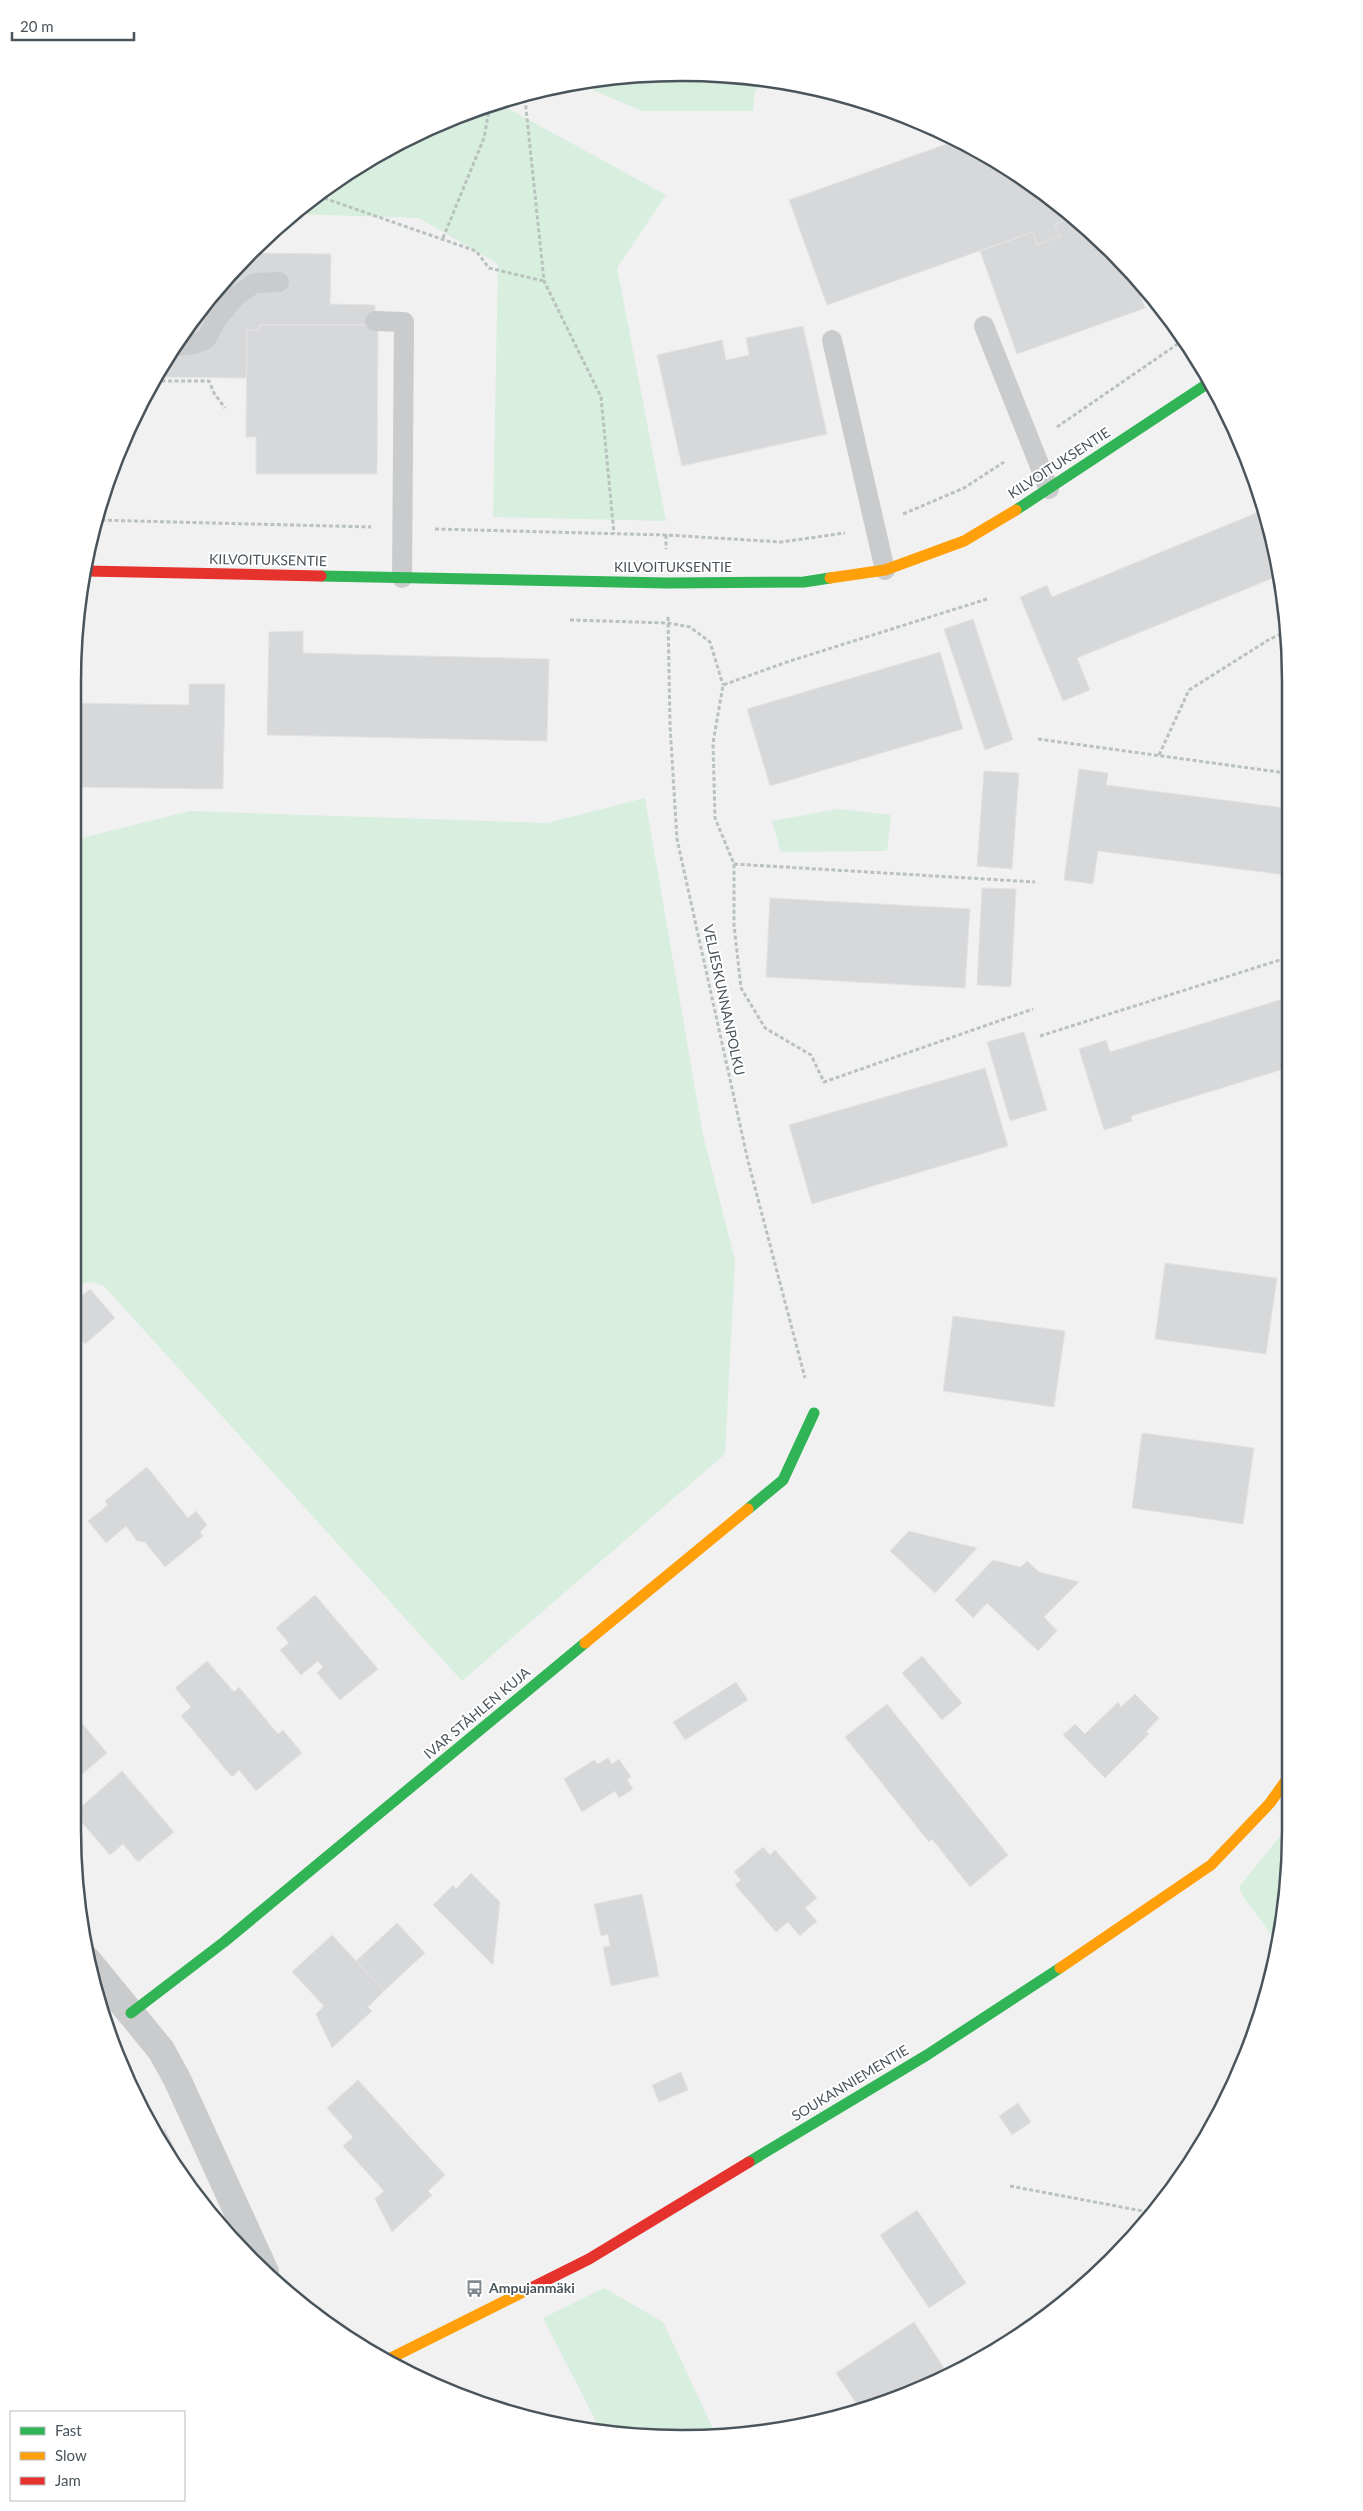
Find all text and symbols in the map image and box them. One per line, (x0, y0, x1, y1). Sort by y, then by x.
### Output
scale bar (12, 10, 135, 42)
text: 20 m (20, 17, 54, 35)
street label: KILVOITUKSENTIE (1005, 423, 1113, 502)
street label: KILVOITUKSENTIE (209, 550, 327, 569)
street label: KILVOITUKSENTIE (614, 558, 732, 575)
street label: VELJESKUNNANPOLKU (700, 923, 749, 1077)
street label: IVAR STÅHLEN KUJA (420, 1663, 534, 1762)
street label: SOUKANNIEMENTIE (788, 2041, 911, 2124)
bus stop icon: Ampujanmäki (465, 2278, 485, 2298)
place label: Ampujanmäki (488, 2279, 575, 2296)
legend (10, 2411, 185, 2501)
text: Fast (55, 2421, 82, 2439)
text: Slow (55, 2446, 87, 2464)
text: Jam (55, 2471, 81, 2489)

